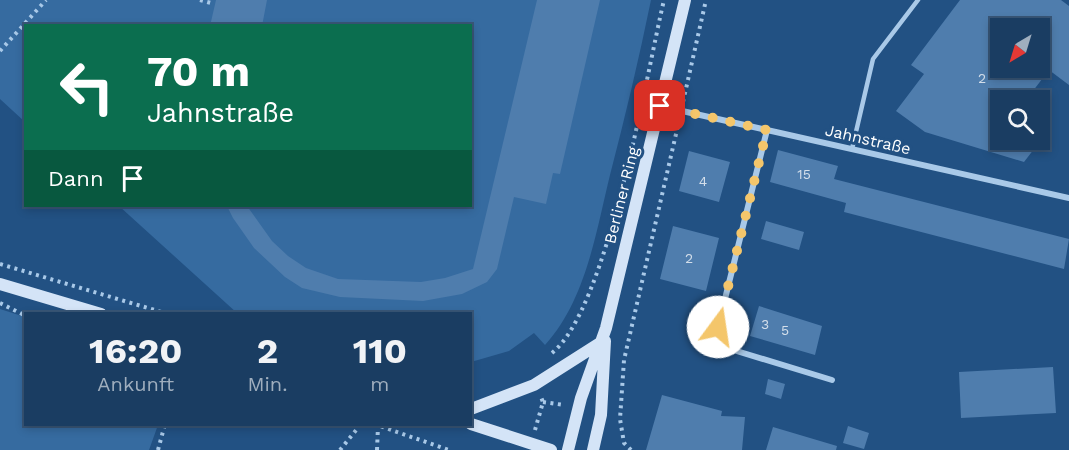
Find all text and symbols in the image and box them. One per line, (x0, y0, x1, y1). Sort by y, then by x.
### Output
north arrow (990, 18, 1050, 78)
map controls (990, 18, 1050, 150)
text: 70 m (147, 47, 250, 96)
icon: left (48, 48, 126, 126)
house number: 2 (978, 70, 986, 86)
pin (634, 80, 685, 131)
icon: arrive (643, 89, 676, 122)
button: search (990, 90, 1050, 150)
text: Jahnstraße (147, 97, 294, 129)
street label: Jahnstraße (823, 120, 913, 159)
street label: Berliner Ring (600, 144, 643, 246)
icon: arrive (116, 162, 149, 195)
text: Dann (48, 166, 104, 191)
house number: 15 (797, 166, 811, 182)
house number: 4 (699, 173, 707, 189)
house number: 2 (685, 250, 693, 266)
position arrow (686, 295, 750, 359)
house number: 3 (761, 316, 769, 332)
house number: 5 (781, 322, 789, 338)
text: 16:20 (89, 330, 182, 372)
text: 2 (257, 330, 278, 372)
text: 110 (353, 330, 407, 372)
text: Ankunft (97, 372, 174, 396)
text: Min. (247, 372, 288, 396)
text: m (370, 372, 389, 396)

